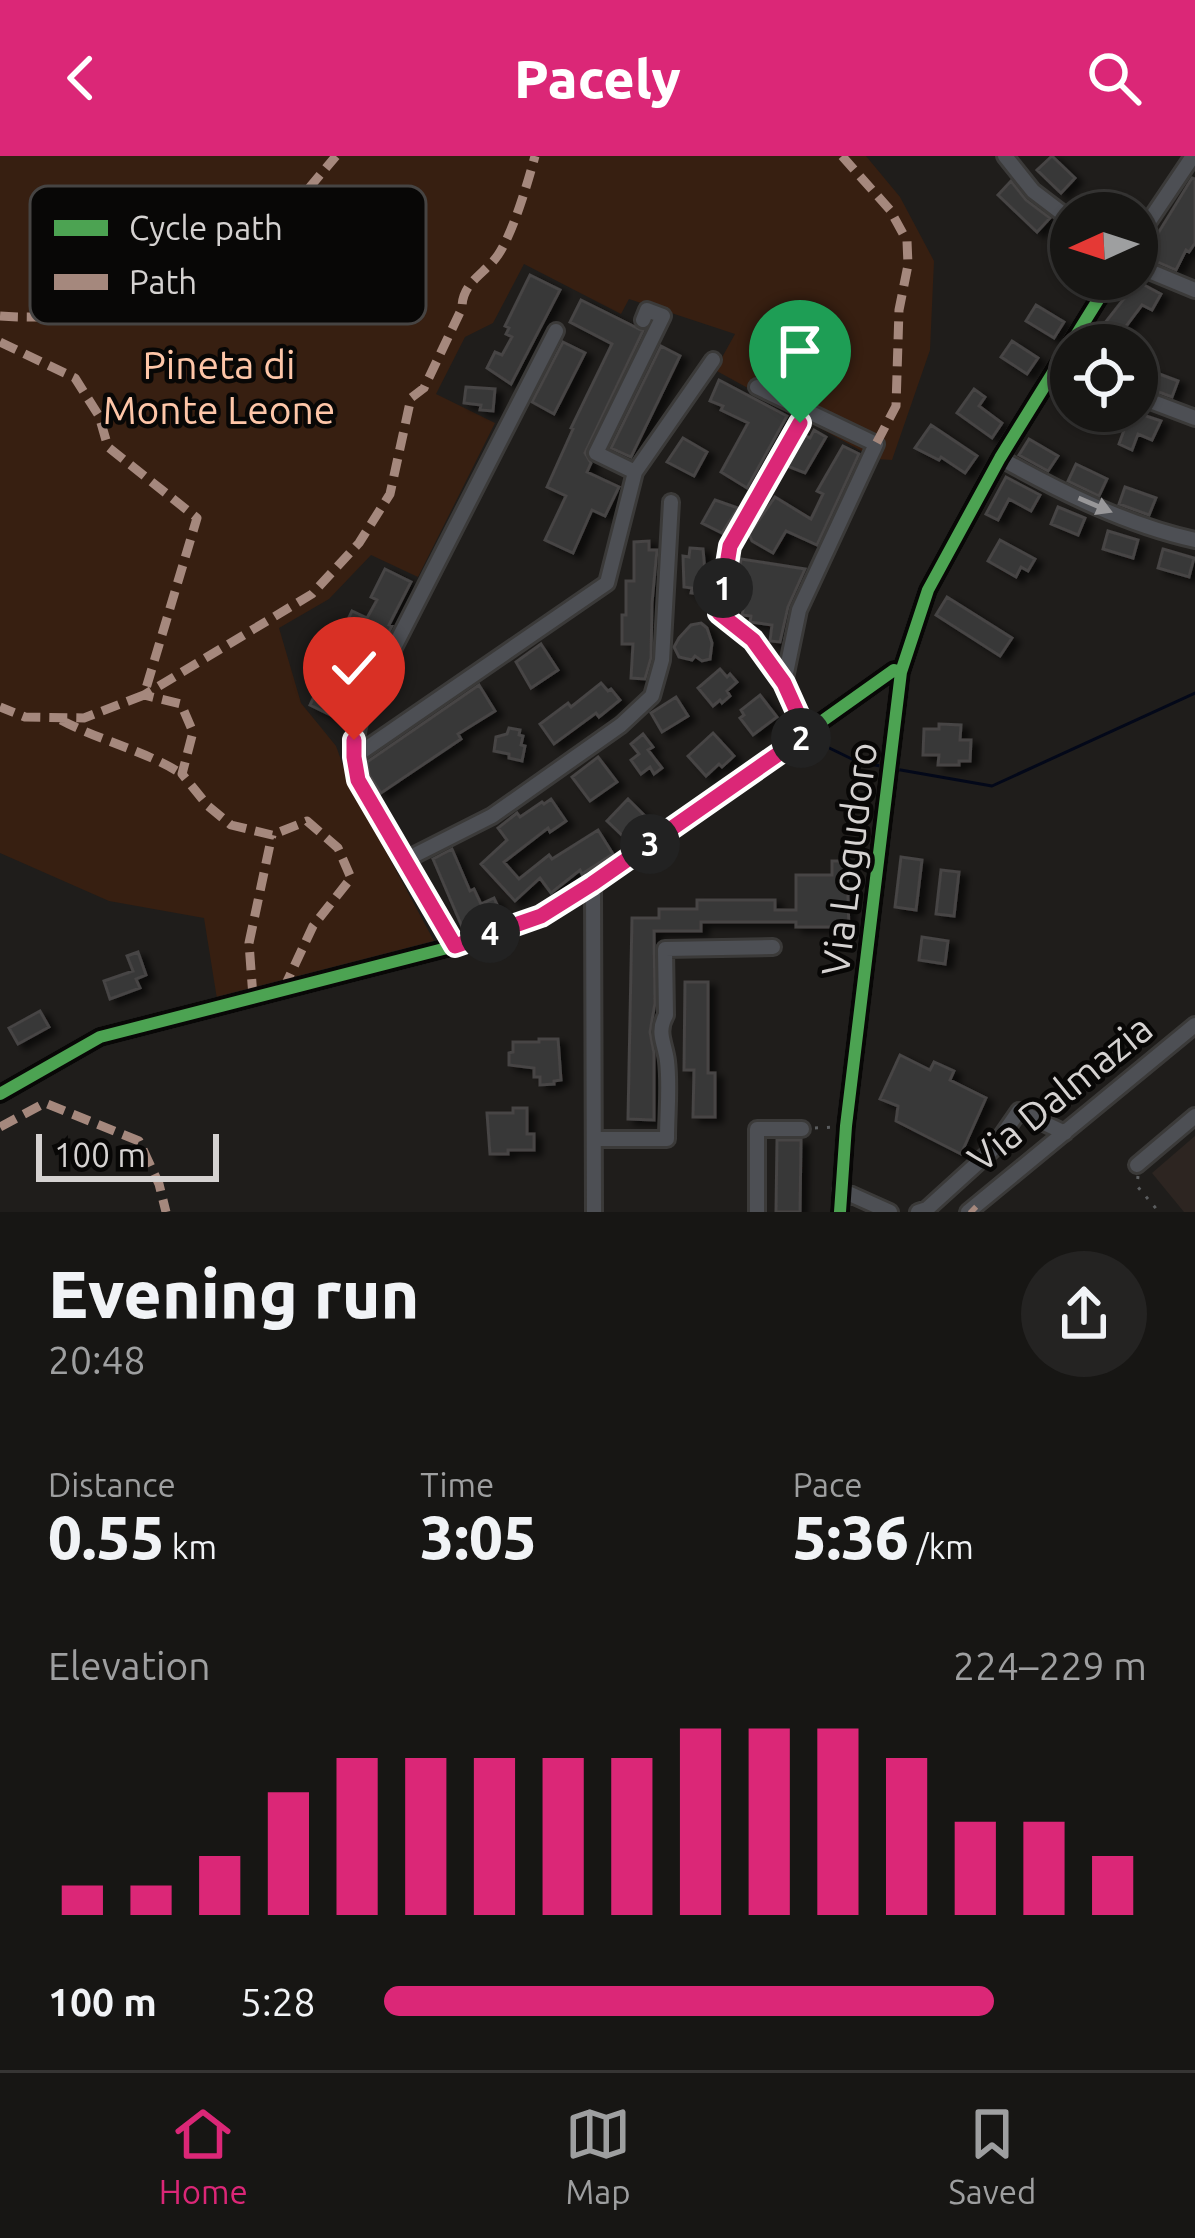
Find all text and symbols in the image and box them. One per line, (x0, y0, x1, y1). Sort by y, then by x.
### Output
icon: back (48, 45, 114, 111)
icon: search (1081, 45, 1147, 111)
text: Pacely (514, 48, 681, 108)
legend (30, 186, 426, 324)
north arrow (1050, 192, 1158, 300)
map controls (1050, 192, 1158, 432)
text: Cycle path (129, 209, 283, 246)
text: Path (129, 263, 197, 300)
pin (749, 300, 851, 423)
icon: arrive (767, 318, 833, 384)
button: locate (1050, 324, 1158, 432)
park label: Pineta di Monte Leone (103, 343, 335, 431)
one-way arrow (1078, 495, 1113, 515)
pin: 1 (693, 558, 753, 618)
text: 1 (714, 569, 732, 606)
pin (303, 617, 405, 740)
icon: check (321, 635, 387, 701)
pin: 2 (771, 708, 831, 768)
text: 2 (792, 719, 810, 756)
street label: Via Logudoro (813, 740, 884, 978)
pin: 3 (620, 814, 680, 874)
text: 3 (641, 825, 659, 862)
pin: 4 (460, 903, 520, 963)
text: 4 (481, 914, 499, 951)
street label: Via Dalmazia (959, 1006, 1160, 1180)
scale bar (36, 1128, 219, 1181)
text: 100 m (54, 1136, 146, 1173)
button: share (1021, 1251, 1147, 1377)
text: Evening run (48, 1256, 419, 1330)
text: 20:48 (48, 1338, 146, 1381)
text: Distance (48, 1466, 176, 1503)
text: Time (420, 1466, 494, 1503)
text: Pace (793, 1466, 863, 1503)
text: 0.55 (48, 1503, 164, 1570)
text: 3:05 (420, 1503, 537, 1570)
text: 5:36 (793, 1503, 909, 1570)
text: km (164, 1528, 217, 1565)
text: /km (909, 1528, 974, 1565)
text: Elevation (48, 1644, 211, 1687)
text: 224–229 m (953, 1644, 1147, 1687)
text: 100 m (48, 1980, 157, 2023)
text: 5:28 (240, 1980, 316, 2023)
tab: Home (159, 2101, 248, 2210)
tab: Map (565, 2101, 631, 2210)
tab: Saved (948, 2101, 1036, 2210)

